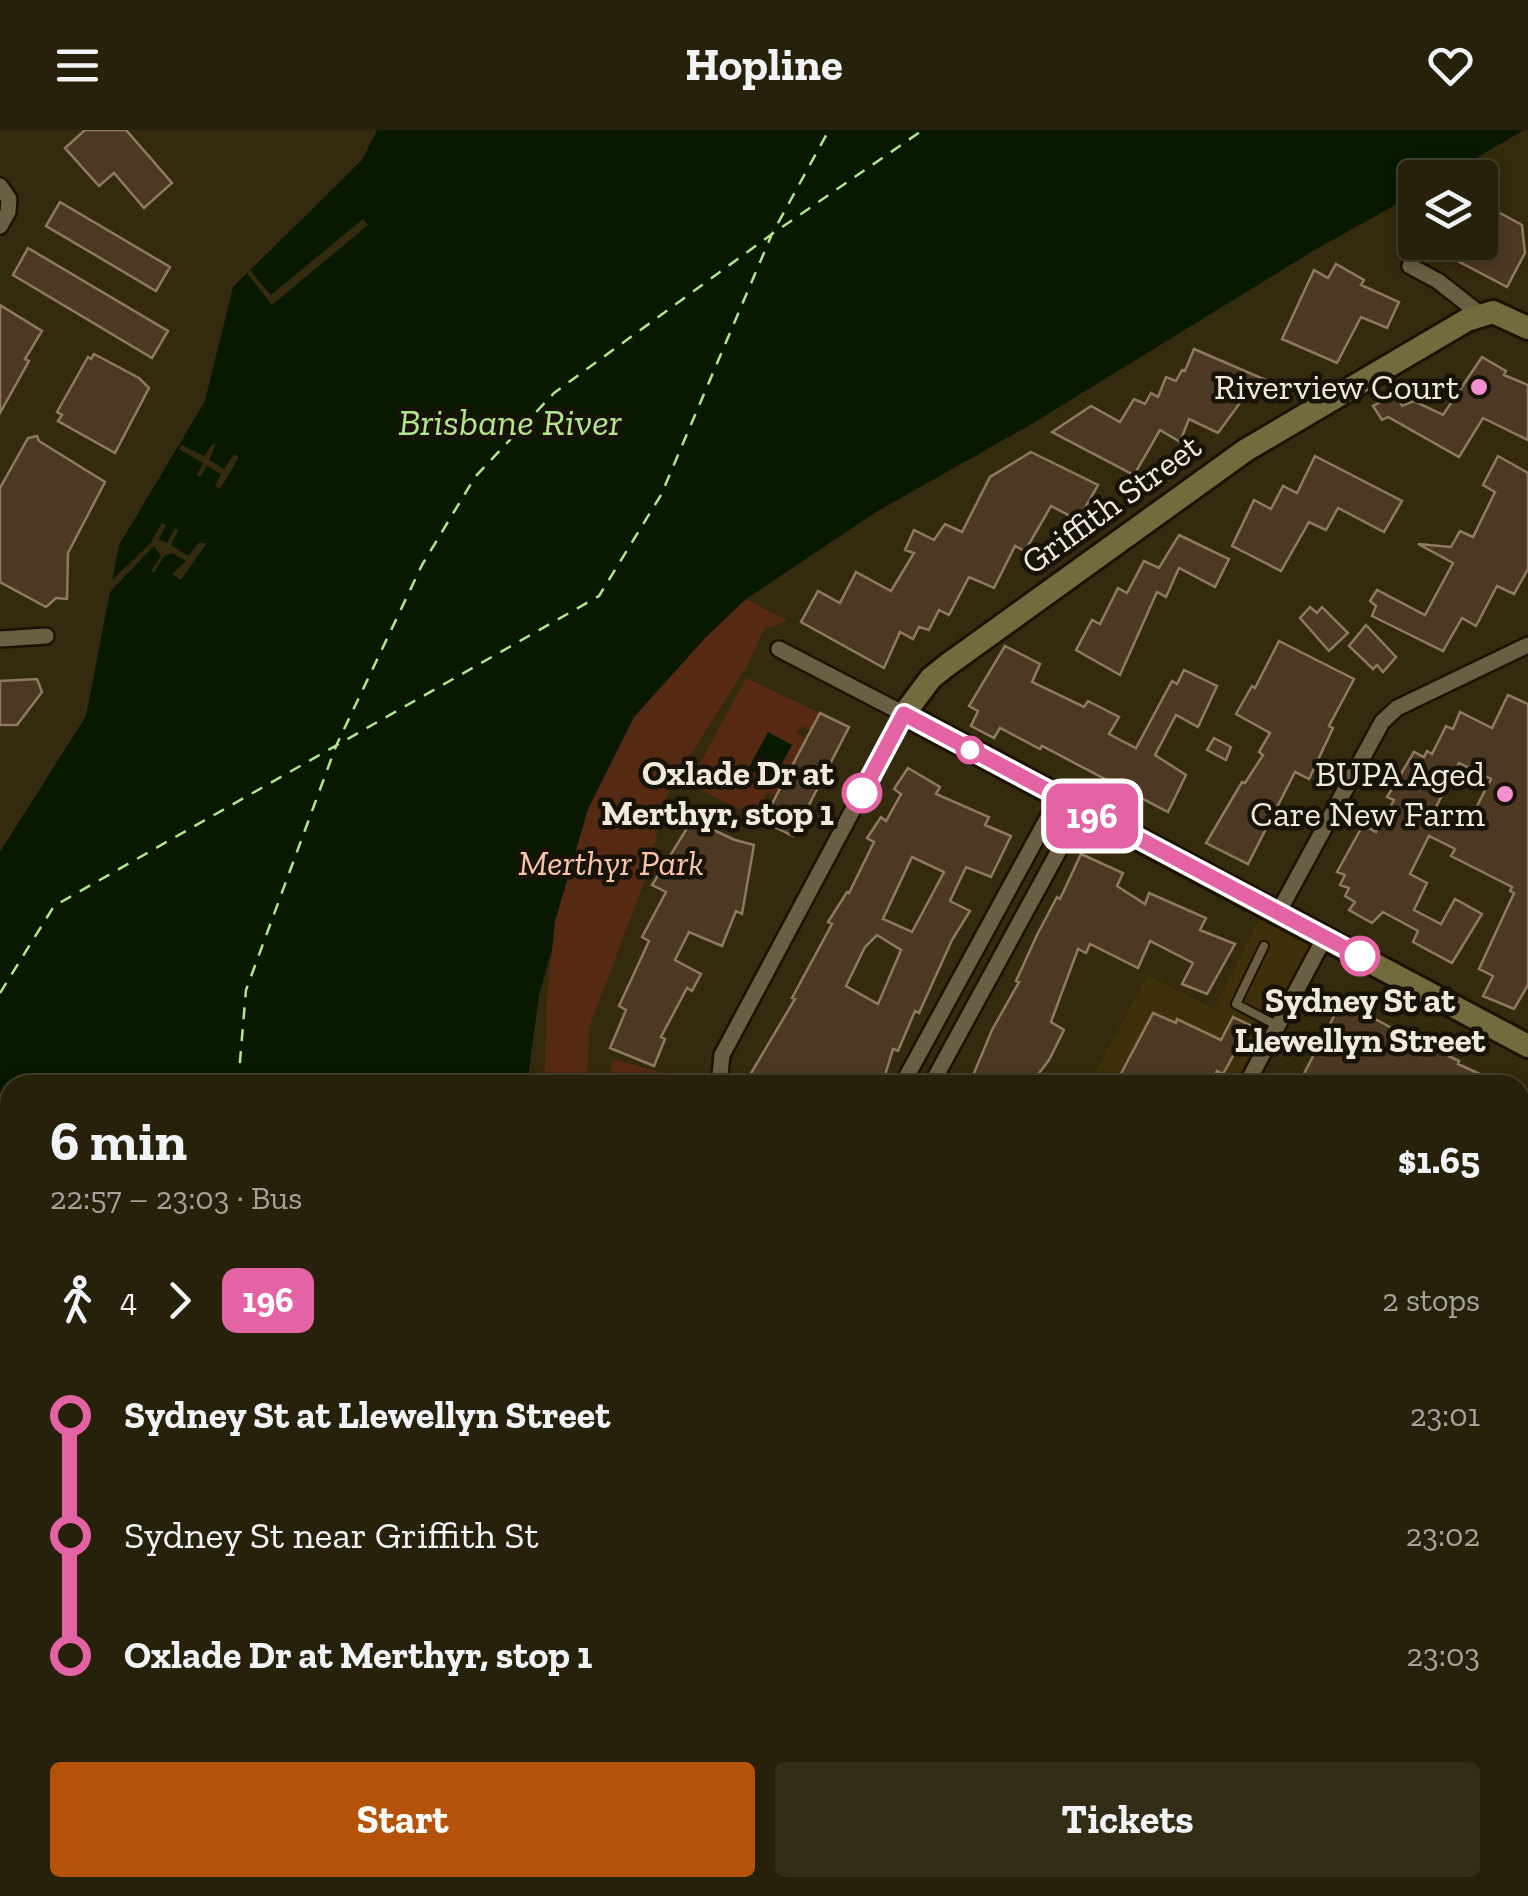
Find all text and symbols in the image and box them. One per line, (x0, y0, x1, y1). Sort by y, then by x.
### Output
icon: menu (50, 38, 105, 93)
text: Hopline (685, 38, 843, 92)
icon: heart (1423, 38, 1478, 93)
map controls (1398, 160, 1498, 260)
button: layers (1398, 160, 1498, 260)
place label: Riverview Court (1214, 366, 1459, 408)
marker: Riverview Court (1468, 376, 1490, 398)
water label: Brisbane River (398, 399, 623, 445)
street label: Griffith Street (1013, 425, 1209, 583)
unlabelled marker (957, 737, 983, 763)
place label: Oxlade Dr at Merthyr, stop 1 (601, 752, 835, 834)
place label: BUPA Aged Care New Farm (1250, 753, 1485, 835)
marker: Oxlade Dr at Merthyr, stop 1 (843, 774, 881, 812)
marker: BUPA Aged Care New Farm (1494, 783, 1516, 805)
line badge: 196 (1034, 784, 1150, 848)
text: 196 (1066, 795, 1118, 837)
park label: Merthyr Park (518, 842, 704, 884)
marker: Sydney St at Llewellyn Street (1341, 937, 1379, 975)
place label: Sydney St at Llewellyn Street (1235, 979, 1487, 1061)
text: 6 min (50, 1108, 187, 1174)
text: $1.65 (1398, 1137, 1480, 1183)
text: 22:57 – 23:03 · Bus (50, 1179, 302, 1217)
icon: walk (50, 1273, 105, 1328)
icon: forward (152, 1273, 207, 1328)
text: 196 (242, 1279, 294, 1321)
text: 4 (120, 1281, 137, 1319)
text: 2 stops (1382, 1281, 1480, 1319)
text: Sydney St at Llewellyn Street (124, 1392, 610, 1438)
text: 23:01 (1410, 1396, 1480, 1434)
text: Sydney St near Griffith St (124, 1512, 539, 1558)
text: 23:02 (1406, 1516, 1480, 1554)
text: Oxlade Dr at Merthyr, stop 1 (124, 1632, 592, 1678)
text: 23:03 (1407, 1636, 1480, 1674)
button: Start (50, 1762, 755, 1877)
button: Tickets (775, 1762, 1480, 1877)

